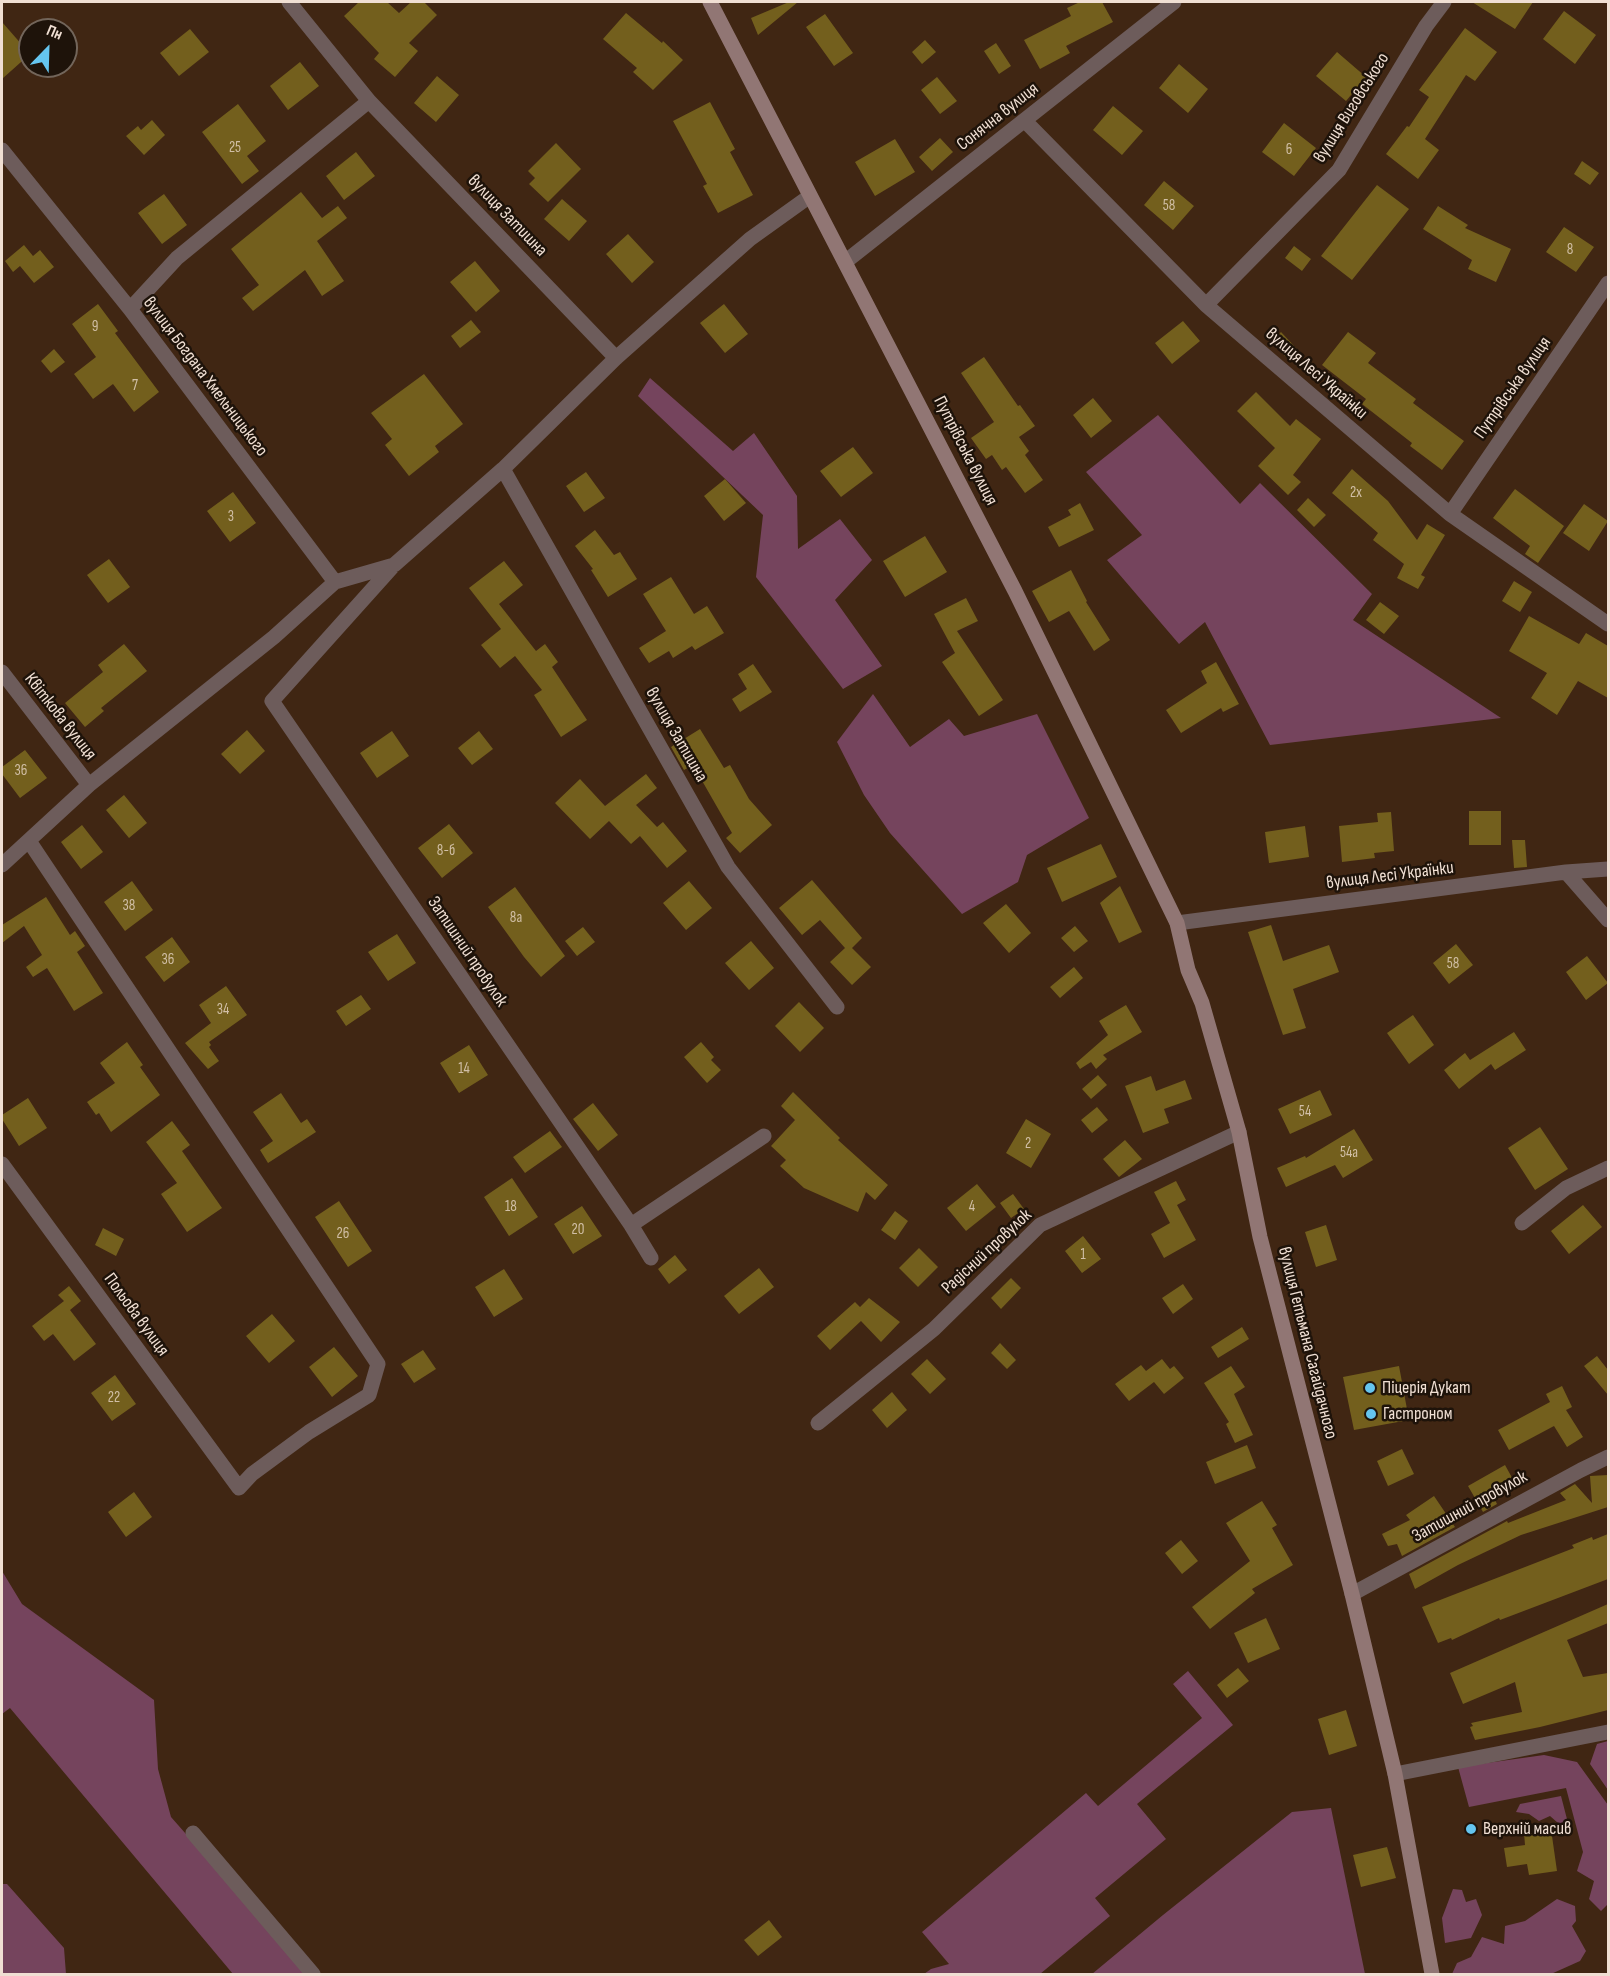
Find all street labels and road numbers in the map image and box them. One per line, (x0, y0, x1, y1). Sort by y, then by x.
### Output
street label: вулиця Виговського (1310, 49, 1394, 167)
street label: Сонячна вулиця (953, 78, 1043, 156)
street label: вулиця Затишна (463, 171, 551, 261)
street label: вулиця Богдана Хмельницького (138, 293, 272, 461)
street label: вулиця Лесі Українки (1261, 324, 1371, 424)
street label: Путрівська вулиця (1470, 333, 1556, 443)
street label: Путрівська вулиця (928, 393, 1002, 509)
street label: Квіткова вулиця (19, 669, 101, 765)
street label: вулиця Затишна (640, 684, 712, 786)
street label: вулиця Лесі Українки (1325, 857, 1455, 895)
street label: Затишний провулок (422, 893, 512, 1011)
street label: Радісний провулок (938, 1205, 1036, 1299)
street label: вулиця Гетьмана Сагайдачного (1273, 1245, 1341, 1441)
street label: Польова вулиця (99, 1269, 173, 1361)
street label: Затишний провулок (1409, 1466, 1531, 1548)

